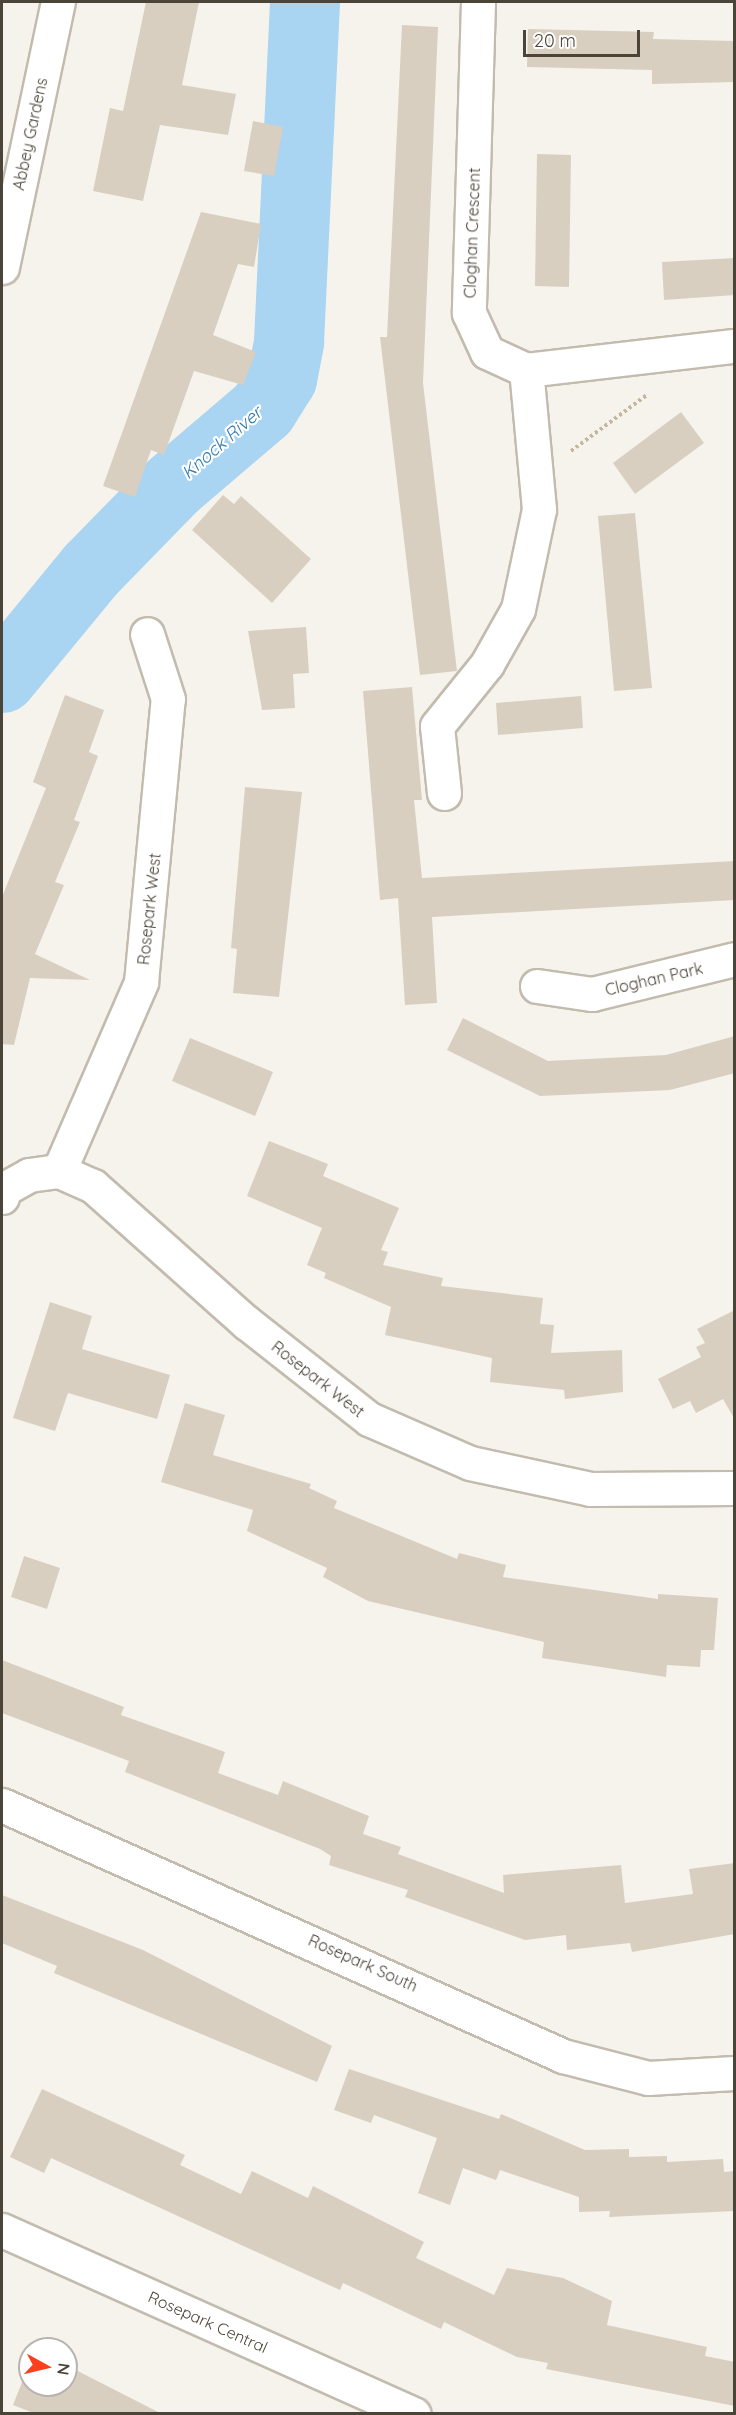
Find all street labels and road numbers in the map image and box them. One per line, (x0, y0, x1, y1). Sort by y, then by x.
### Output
street label: Abbey Gardens (9, 76, 51, 192)
street label: Cloghan Crescent (460, 167, 484, 299)
street label: Rosepark West (134, 852, 164, 966)
street label: Cloghan Park (603, 958, 705, 1000)
street label: Rosepark West (268, 1337, 368, 1421)
street label: Rosepark South (305, 1930, 421, 1996)
street label: Rosepark Central (145, 2287, 271, 2357)

